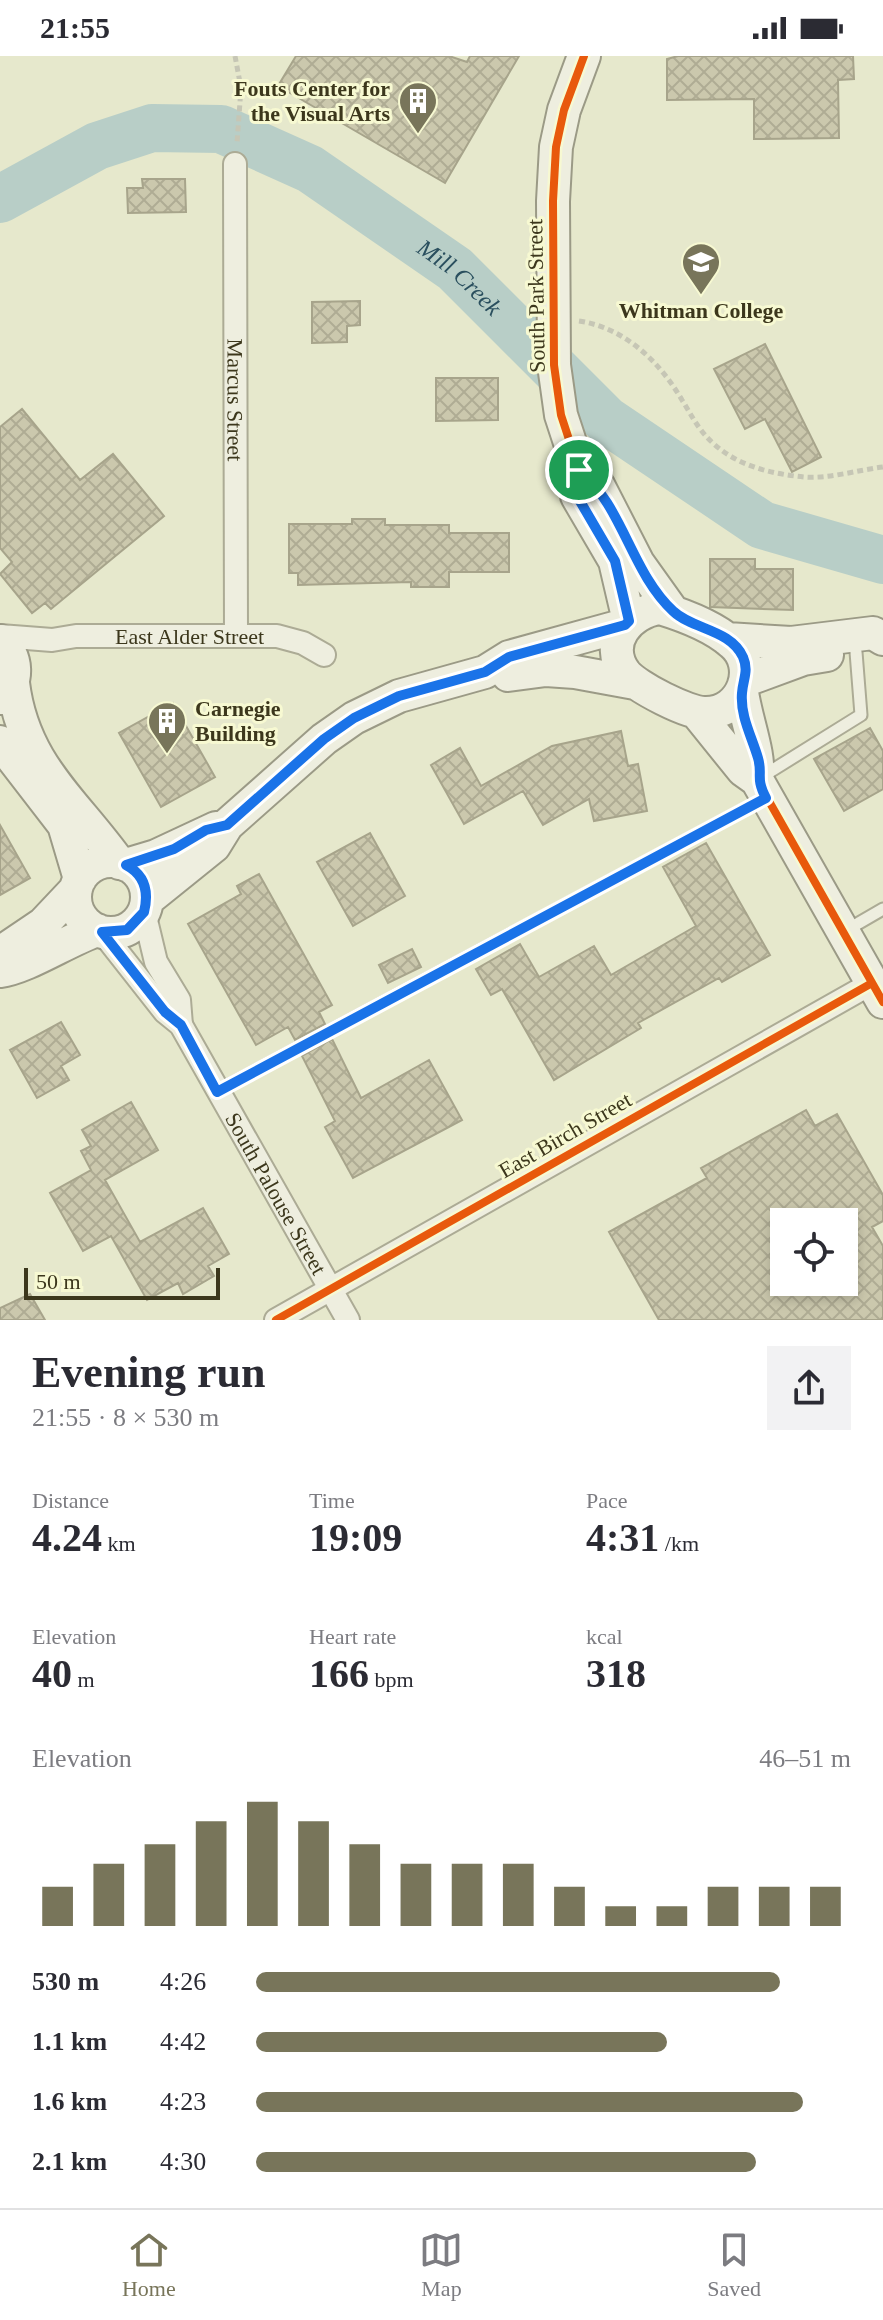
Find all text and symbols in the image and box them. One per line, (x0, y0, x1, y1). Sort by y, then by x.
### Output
text: 21:55 (40, 11, 110, 44)
place label: Fouts Center for the Visual Arts (234, 76, 390, 126)
building icon: Fouts Center for the Visual Arts (397, 80, 439, 135)
street label: South Park Street (522, 219, 550, 373)
water label: Mill Creek (412, 234, 507, 321)
school or university icon: Whitman College (680, 241, 722, 296)
place label: Whitman College (619, 298, 783, 323)
street label: Marcus Street (223, 339, 248, 461)
pin (545, 436, 613, 504)
icon: arrive (557, 448, 601, 492)
street label: East Alder Street (115, 624, 264, 649)
place label: Carnegie Building (195, 696, 281, 746)
building icon: Carnegie Building (146, 700, 188, 755)
street label: East Birch Street (494, 1087, 636, 1183)
street label: South Palouse Street (221, 1108, 332, 1279)
map controls (770, 1208, 858, 1296)
button: locate (770, 1208, 858, 1296)
scale bar (24, 1264, 220, 1300)
text: 50 m (36, 1269, 81, 1294)
button: share (767, 1346, 851, 1430)
text: Evening run (32, 1348, 266, 1397)
text: 21:55 · 8 × 530 m (32, 1403, 219, 1432)
text: Distance (32, 1488, 109, 1513)
text: Time (309, 1488, 355, 1513)
text: Pace (586, 1488, 628, 1513)
text: 4.24 (32, 1515, 102, 1560)
text: 19:09 (309, 1515, 402, 1560)
text: 4:31 (586, 1515, 659, 1560)
text: km (102, 1531, 136, 1556)
text: /km (659, 1531, 699, 1556)
text: Elevation (32, 1624, 116, 1649)
text: Heart rate (309, 1624, 396, 1649)
text: kcal (586, 1624, 623, 1649)
text: 40 (32, 1651, 72, 1696)
text: 166 (309, 1651, 369, 1696)
text: 318 (586, 1651, 646, 1696)
text: m (72, 1667, 95, 1692)
text: bpm (369, 1667, 414, 1692)
text: Elevation (32, 1744, 132, 1773)
text: 46–51 m (759, 1744, 851, 1773)
text: 530 m (32, 1967, 99, 1996)
text: 4:26 (160, 1967, 206, 1996)
text: 1.1 km (32, 2027, 107, 2056)
text: 4:42 (160, 2027, 206, 2056)
text: 1.6 km (32, 2087, 107, 2116)
text: 4:23 (160, 2087, 206, 2116)
text: 2.1 km (32, 2147, 107, 2176)
text: 4:30 (160, 2147, 206, 2176)
tab: Home (122, 2228, 176, 2302)
tab: Map (419, 2228, 463, 2302)
tab: Saved (707, 2228, 761, 2302)

